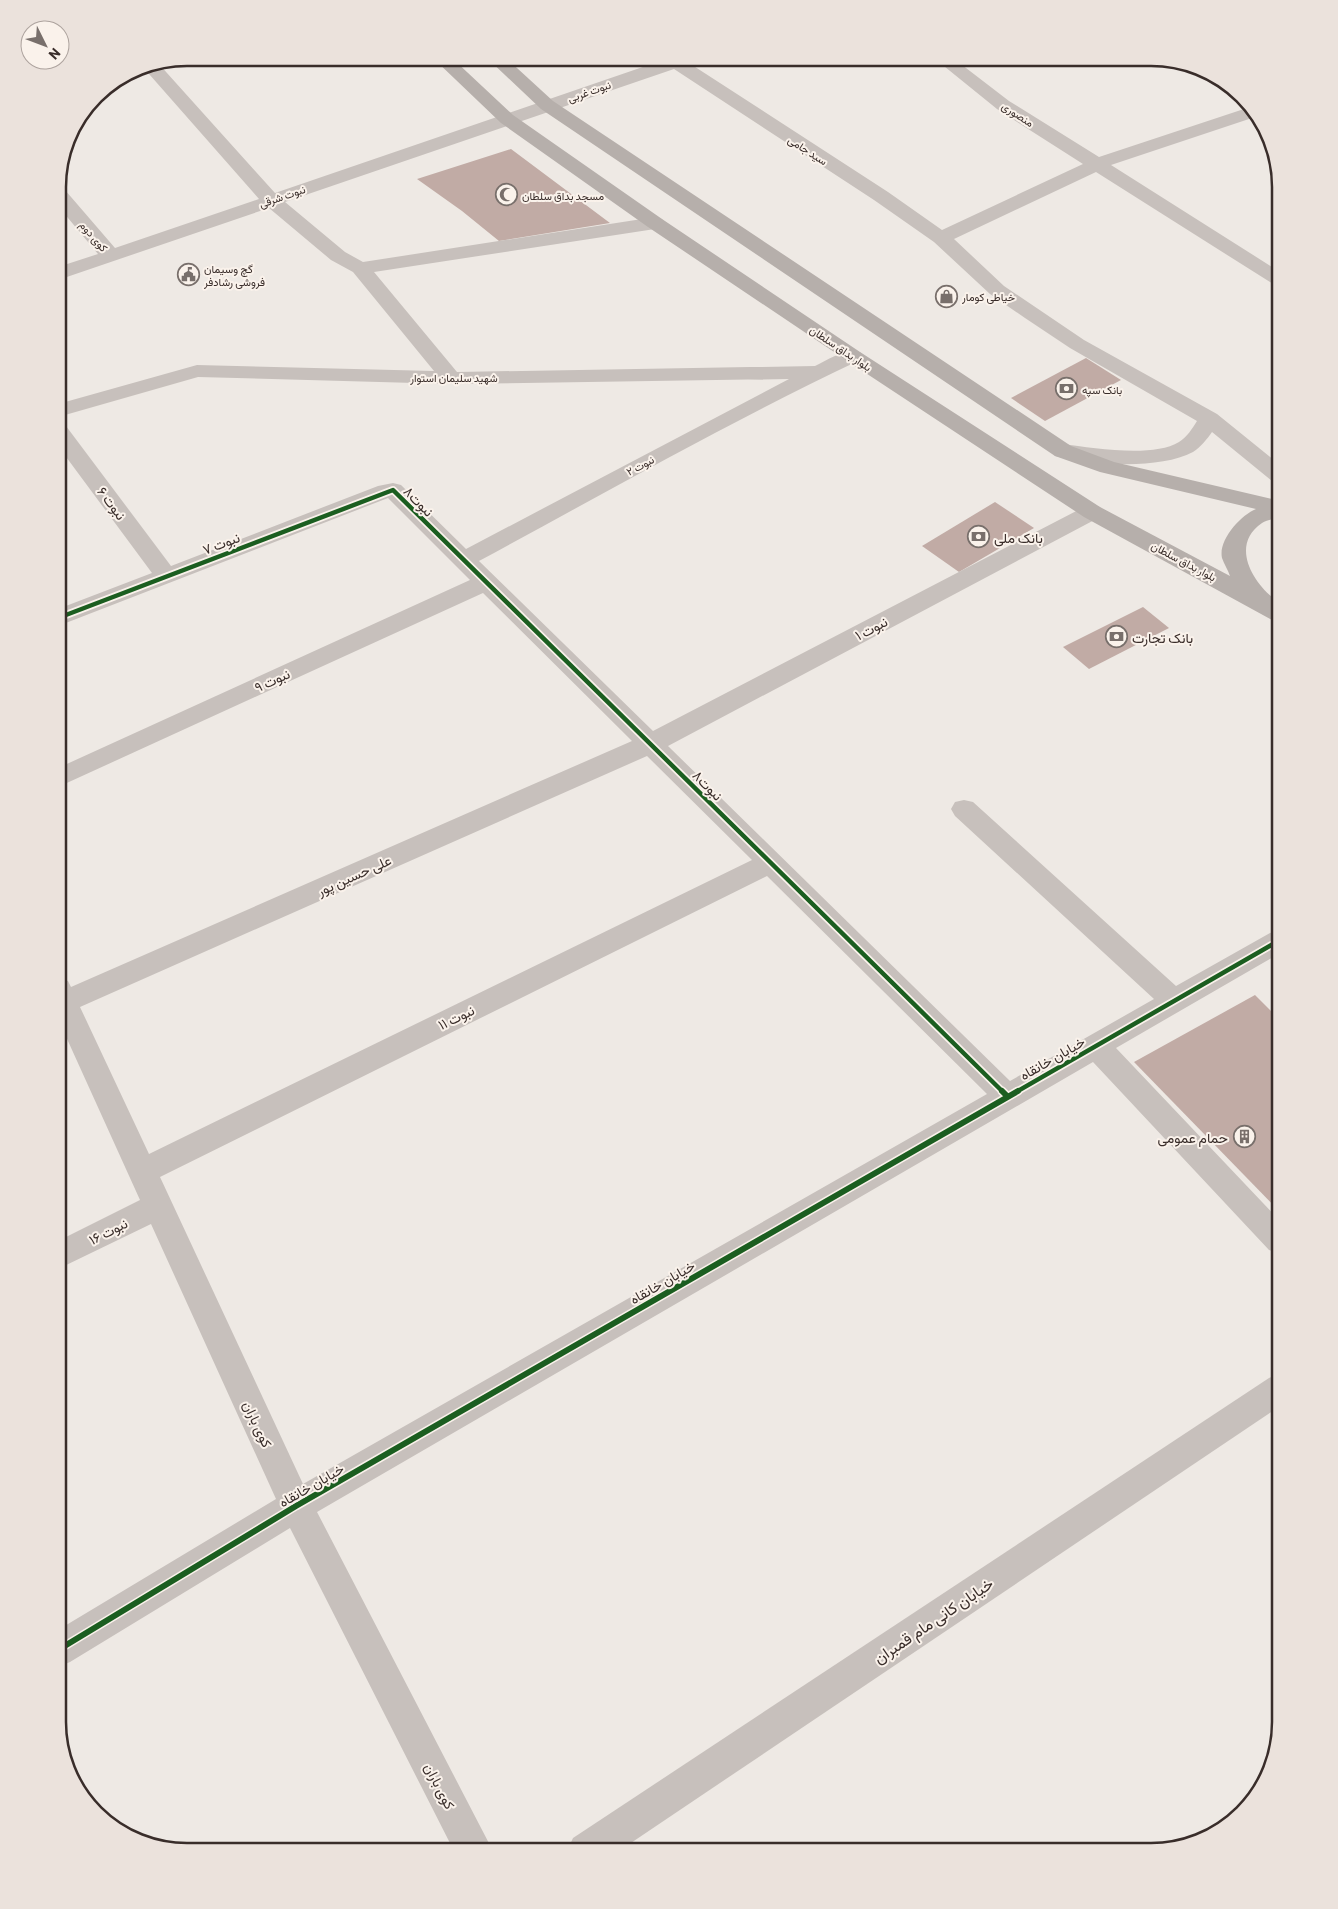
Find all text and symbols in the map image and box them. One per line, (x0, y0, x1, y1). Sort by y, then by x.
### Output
north arrow (20, 20, 70, 70)
text: N (46, 45, 64, 63)
street label: نبوت غربی (566, 78, 613, 105)
street label: منصوری (999, 99, 1037, 130)
street label: سید جامی (785, 133, 830, 168)
street label: نبوت شرقی (257, 182, 307, 211)
mosque icon: مسجد بداق سلطان (494, 183, 518, 207)
place label: مسجد بداق سلطان (522, 189, 604, 203)
street label: کوی دوم (76, 218, 111, 255)
public building icon: گچ وسیمان فروشی رشادفر (176, 262, 200, 286)
place label: گچ وسیمان فروشی رشادفر (203, 262, 265, 289)
shop icon: خیاطی کومار (934, 284, 958, 308)
place label: خیاطی کومار (961, 290, 1015, 304)
street label: بلوار بداق سلطان (807, 323, 874, 374)
street label: شهید سلیمان استوار (409, 371, 498, 385)
bank icon: بانک سپه (1054, 377, 1078, 401)
place label: بانک سپه (1082, 383, 1122, 398)
street label: نبوت ۲ (624, 452, 657, 479)
street label: نبوت۸ (400, 482, 438, 520)
street label: نبوت ۶ (93, 483, 130, 523)
bank icon: بانک ملی (966, 525, 990, 549)
street label: نبوت ۷ (200, 528, 242, 559)
place label: بانک ملی (994, 529, 1043, 547)
street label: بلوار بداق سلطان (1149, 538, 1219, 584)
street label: نبوت ۱ (852, 612, 891, 644)
bank icon: بانک تجارت (1104, 625, 1128, 649)
place label: بانک تجارت (1132, 629, 1193, 647)
street label: نبوت ۹ (252, 665, 293, 696)
street label: نبوت۸ (689, 766, 727, 804)
street label: علی حسین پور (313, 851, 395, 901)
street label: نبوت ۱۱ (435, 1001, 477, 1034)
street label: خیابان خانقاه (1016, 1033, 1088, 1084)
building icon: حمام عمومی (1232, 1125, 1256, 1149)
place label: حمام عمومی (1157, 1129, 1228, 1147)
street label: نبوت ۱۶ (86, 1214, 131, 1249)
street label: خیابان خانقاه (626, 1257, 698, 1308)
street label: کوی باران (239, 1398, 276, 1450)
street label: خیابان خانقاه (275, 1460, 347, 1511)
street label: خیابان کانی مام قمبران (870, 1573, 998, 1669)
street label: کوی باران (420, 1760, 459, 1812)

